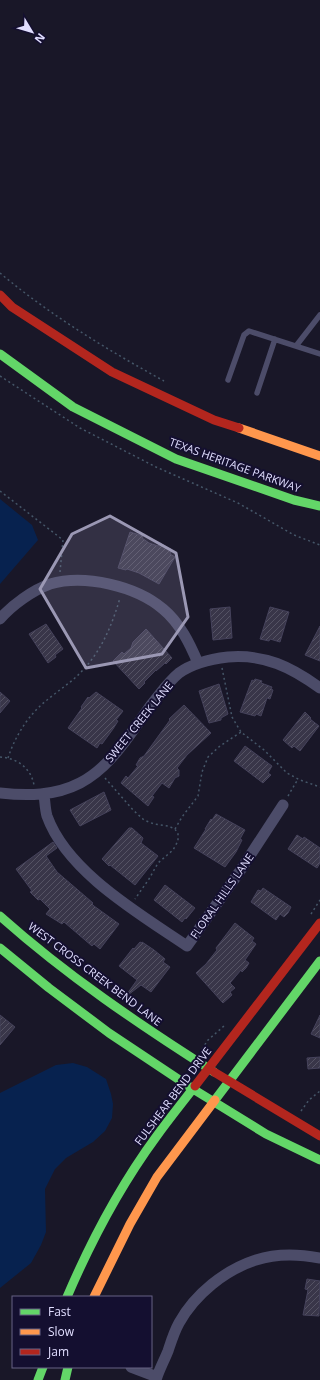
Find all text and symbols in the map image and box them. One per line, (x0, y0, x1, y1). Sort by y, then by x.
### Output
north arrow (12, 12, 52, 52)
text: N (32, 30, 49, 47)
street label: TEXAS HERITAGE PARKWAY (167, 434, 304, 496)
street label: SWEET CREEK LANE (101, 678, 176, 765)
street label: FLORAL HILLS LANE (186, 850, 257, 941)
street label: WEST CROSS CREEK BEND LANE (26, 918, 165, 1029)
street label: FULSHEAR BEND DRIVE (131, 1044, 214, 1148)
legend (12, 1296, 152, 1368)
text: Fast (48, 1303, 71, 1320)
text: Slow (48, 1323, 75, 1340)
text: Jam (47, 1343, 69, 1360)

